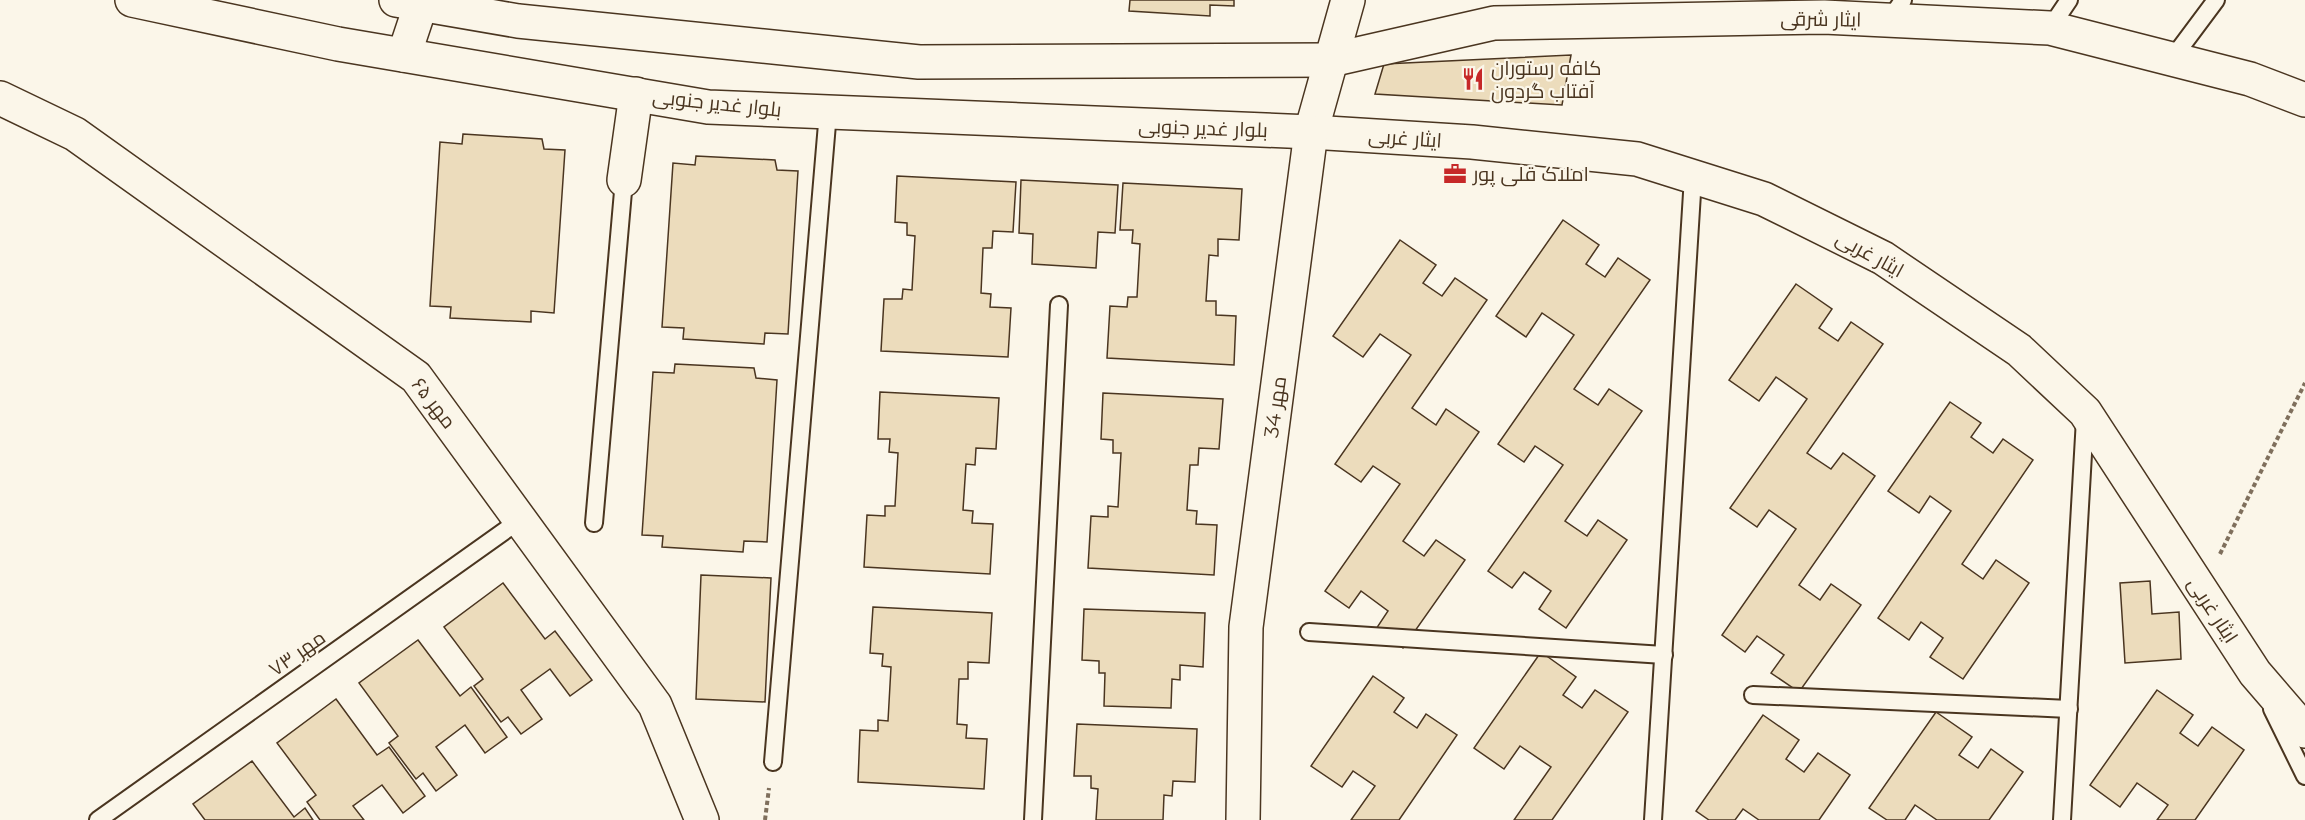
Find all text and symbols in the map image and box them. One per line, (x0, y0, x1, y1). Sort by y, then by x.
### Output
street label: ایثار شرقی (1780, 6, 1862, 33)
place label: کافه رستوران آفتاب گردون (1491, 56, 1602, 104)
restaurant icon: کافه رستوران آفتاب گردون (1460, 66, 1486, 92)
street label: بلوار غدیر جنوبی (651, 84, 783, 123)
street label: بلوار غدیر جنوبی (1138, 114, 1268, 143)
street label: ایثار غربی (1367, 123, 1443, 154)
office icon: املاک قلی پور (1442, 161, 1468, 187)
place label: املاک قلی پور (1472, 162, 1589, 187)
street label: ایثار غربی (1831, 226, 1908, 283)
street label: مهر ۶۵ (406, 373, 461, 434)
street label: مهر 34 (1259, 375, 1292, 439)
street label: ایثار غربی (2182, 572, 2243, 648)
street label: مهر ۷۳ (264, 625, 330, 682)

